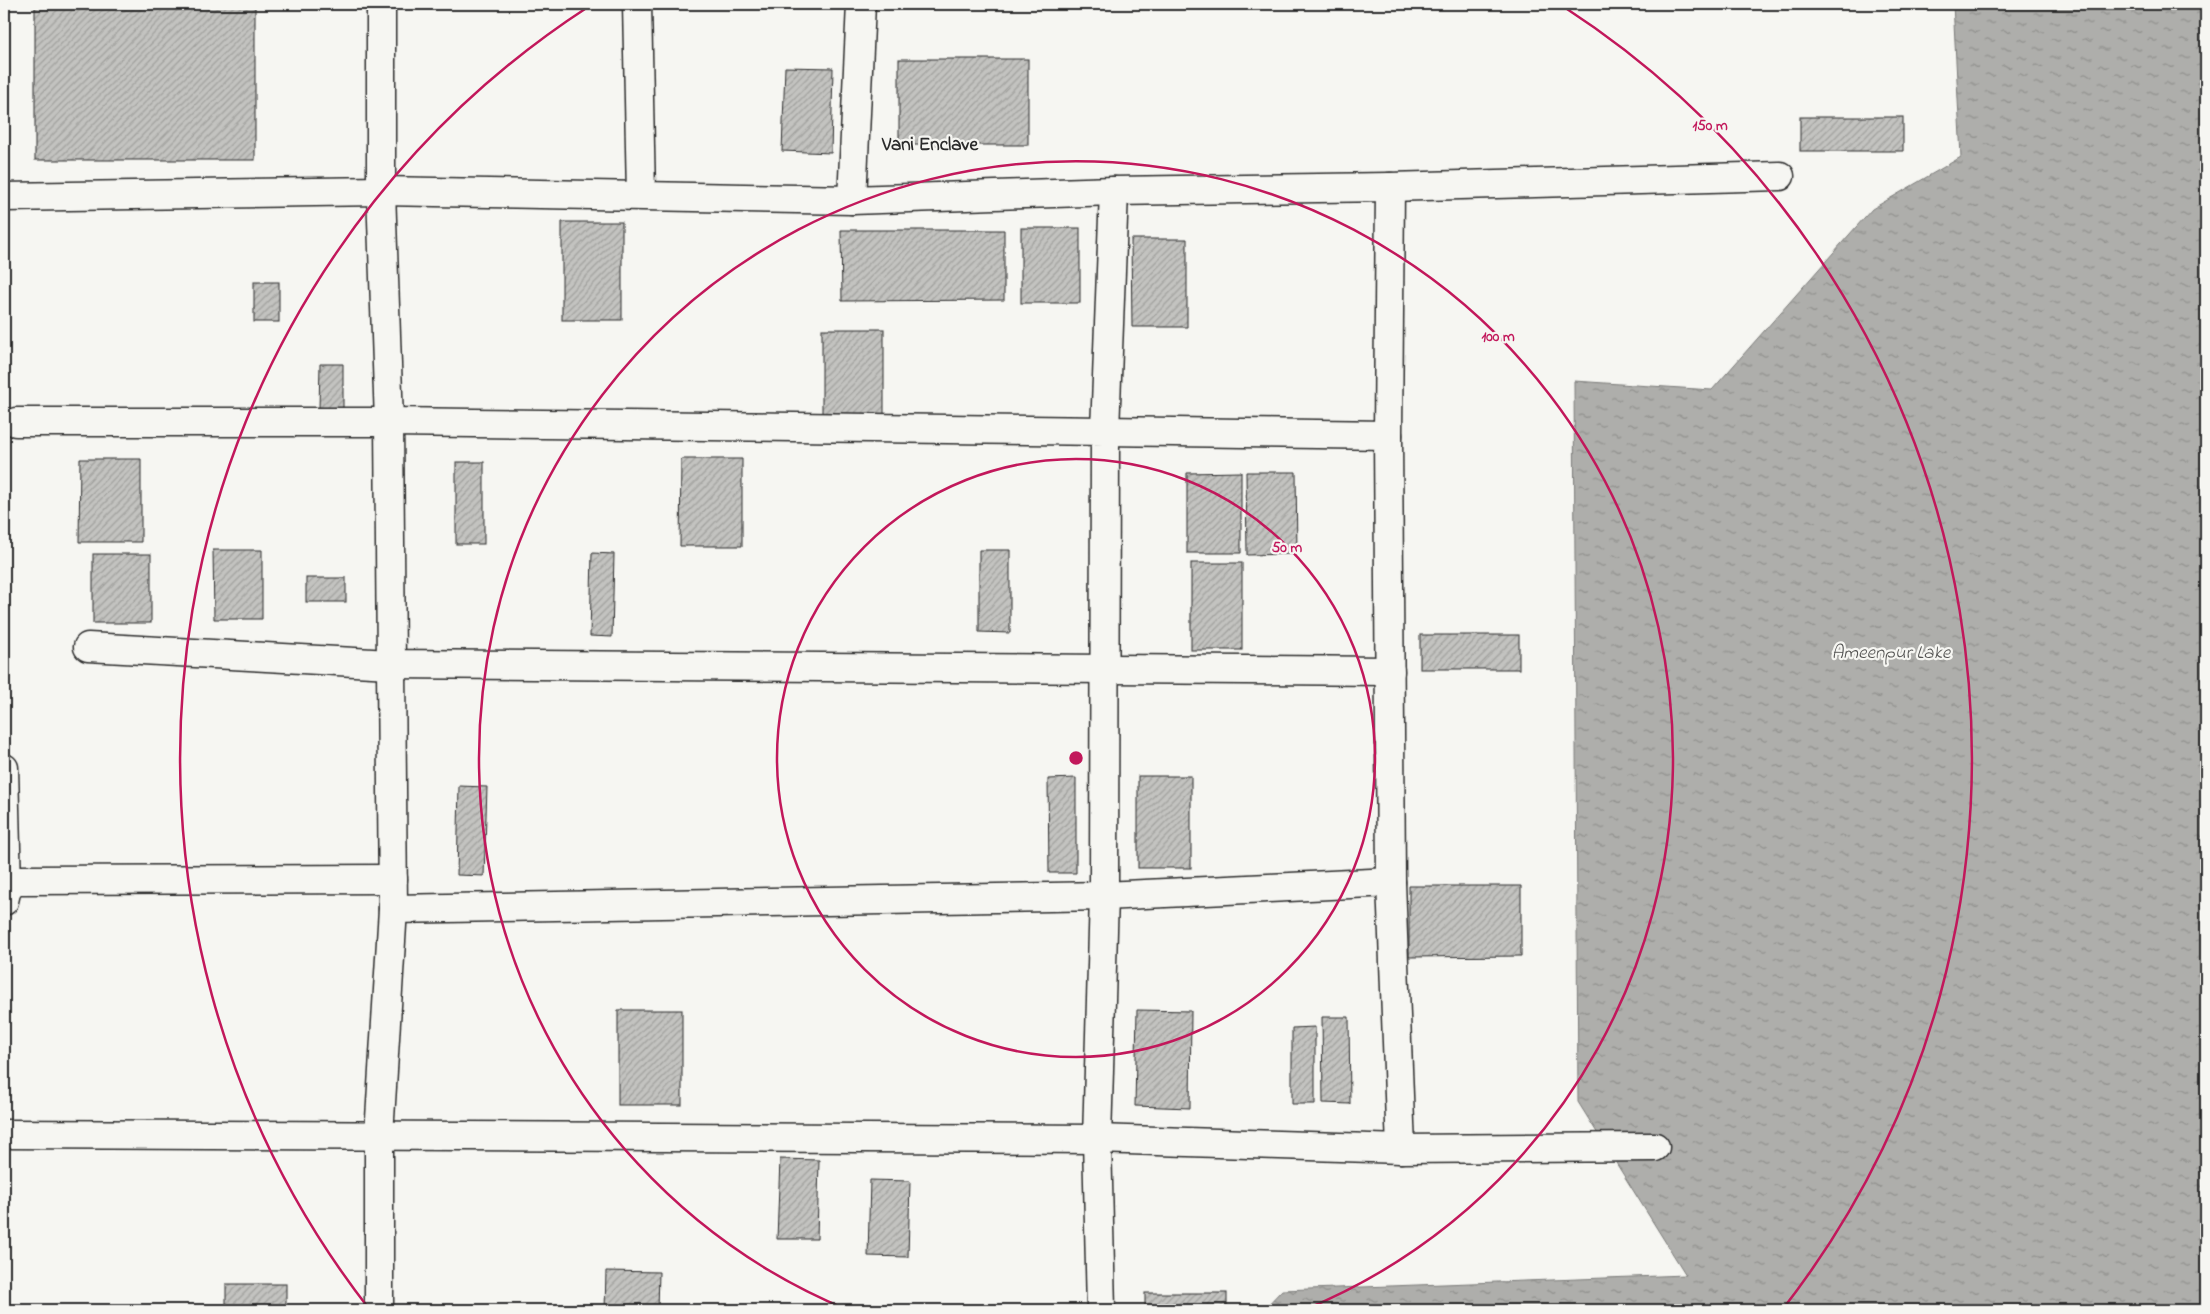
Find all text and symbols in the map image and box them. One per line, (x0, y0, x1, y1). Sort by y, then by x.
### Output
text: 150 m (1692, 115, 1728, 137)
district label: Vani Enclave (881, 132, 978, 159)
text: 100 m (1481, 326, 1515, 348)
text: 50 m (1272, 537, 1303, 559)
water label: Ameenpur Lake (1832, 640, 1952, 667)
centre of rings (1067, 749, 1085, 767)

